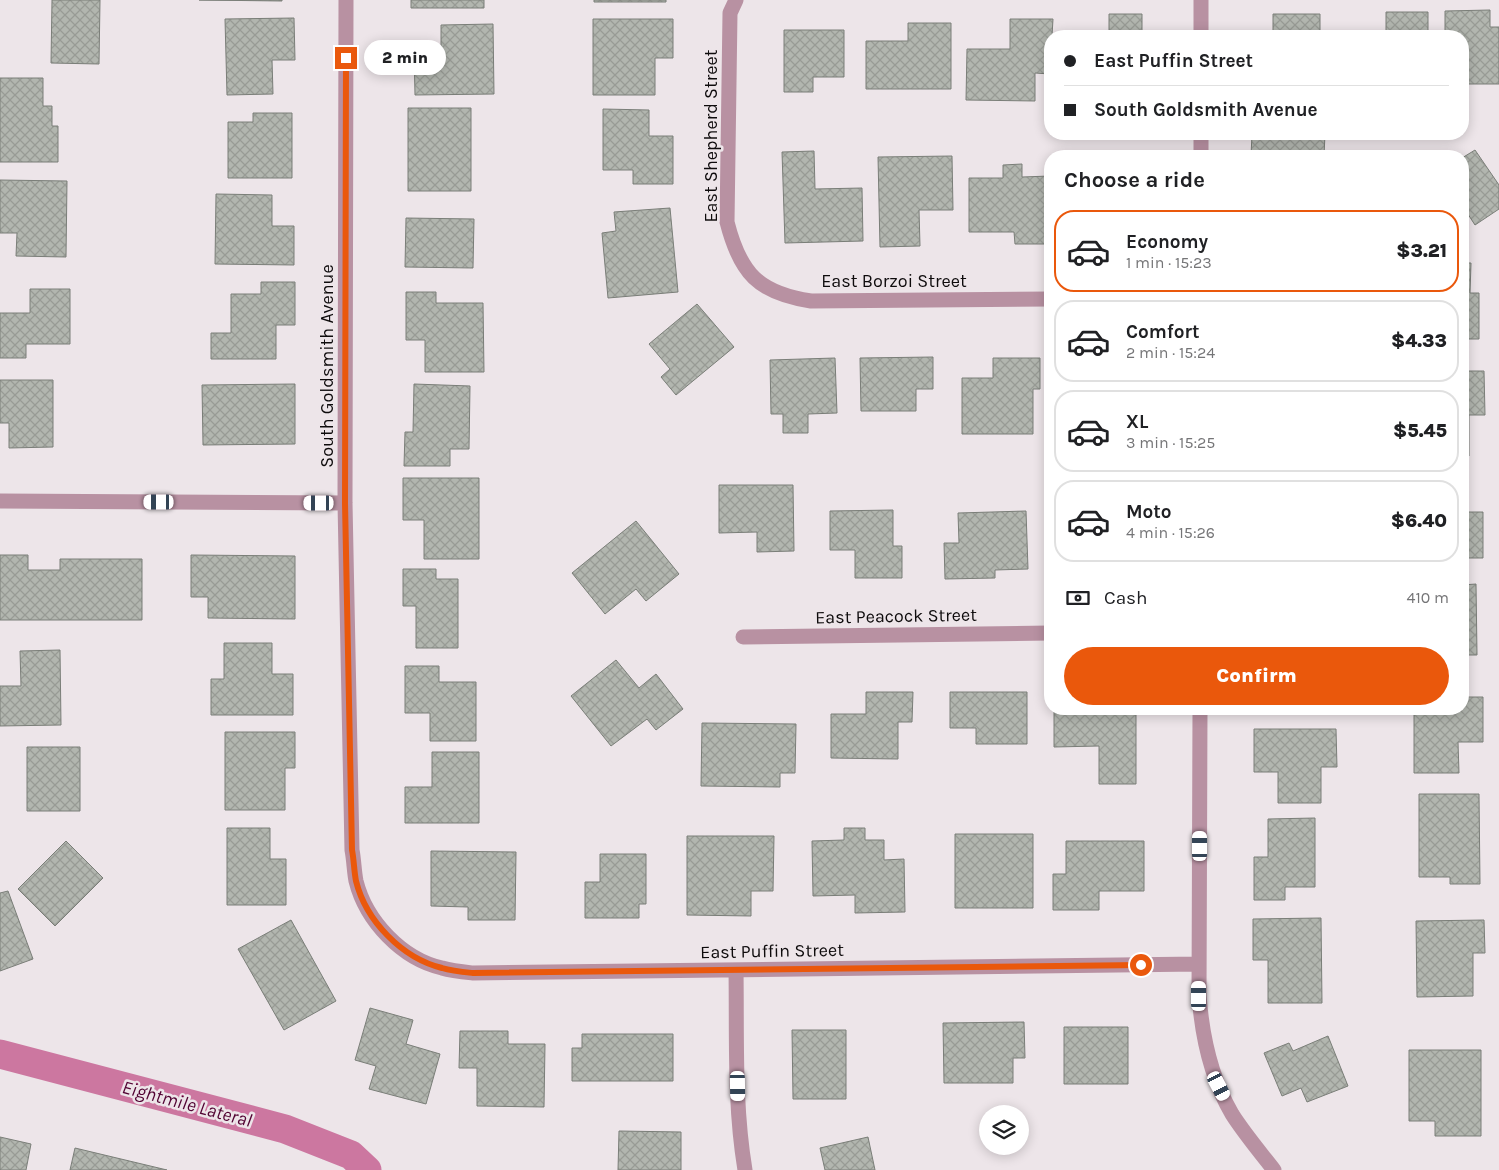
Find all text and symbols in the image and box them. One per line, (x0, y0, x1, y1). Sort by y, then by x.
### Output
callout: 2 min (364, 40, 446, 76)
route end (335, 47, 357, 69)
text: 2 min (382, 48, 428, 67)
street label: East Shepherd Street (700, 49, 722, 223)
text: East Puffin Street (1094, 50, 1253, 72)
text: South Goldsmith Avenue (1094, 99, 1318, 121)
text: Choose a ride (1064, 167, 1205, 193)
icon: car (1066, 229, 1111, 274)
text: Economy (1126, 231, 1208, 253)
text: $3.21 (1396, 240, 1447, 262)
text: 1 min · 15:23 (1126, 253, 1212, 272)
street label: South Goldsmith Avenue (316, 264, 338, 468)
street label: East Borzoi Street (821, 270, 967, 292)
icon: car (1066, 319, 1111, 364)
text: Comfort (1126, 321, 1200, 343)
text: $4.33 (1391, 330, 1447, 352)
text: 2 min · 15:24 (1126, 343, 1215, 362)
icon: car (1066, 409, 1111, 454)
text: XL (1126, 411, 1148, 433)
text: $5.45 (1393, 420, 1447, 442)
text: 3 min · 15:25 (1126, 433, 1215, 452)
car (144, 495, 174, 510)
car (304, 496, 334, 511)
icon: car (1066, 499, 1111, 544)
text: Moto (1126, 501, 1172, 523)
text: $6.40 (1391, 510, 1447, 532)
text: 4 min · 15:26 (1126, 523, 1215, 542)
icon: cash (1064, 584, 1092, 612)
text: Cash (1104, 587, 1148, 609)
text: 410 m (1407, 588, 1449, 607)
street label: East Peacock Street (815, 604, 977, 628)
button: Confirm (1064, 647, 1449, 705)
car (1192, 831, 1207, 861)
street label: East Puffin Street (700, 939, 844, 963)
route start (1130, 954, 1152, 976)
car (1191, 981, 1206, 1011)
car (1205, 1069, 1232, 1103)
car (730, 1071, 745, 1101)
water label: Eightmile Lateral (120, 1076, 255, 1132)
map controls (979, 1105, 1029, 1155)
button: layers (979, 1105, 1029, 1155)

